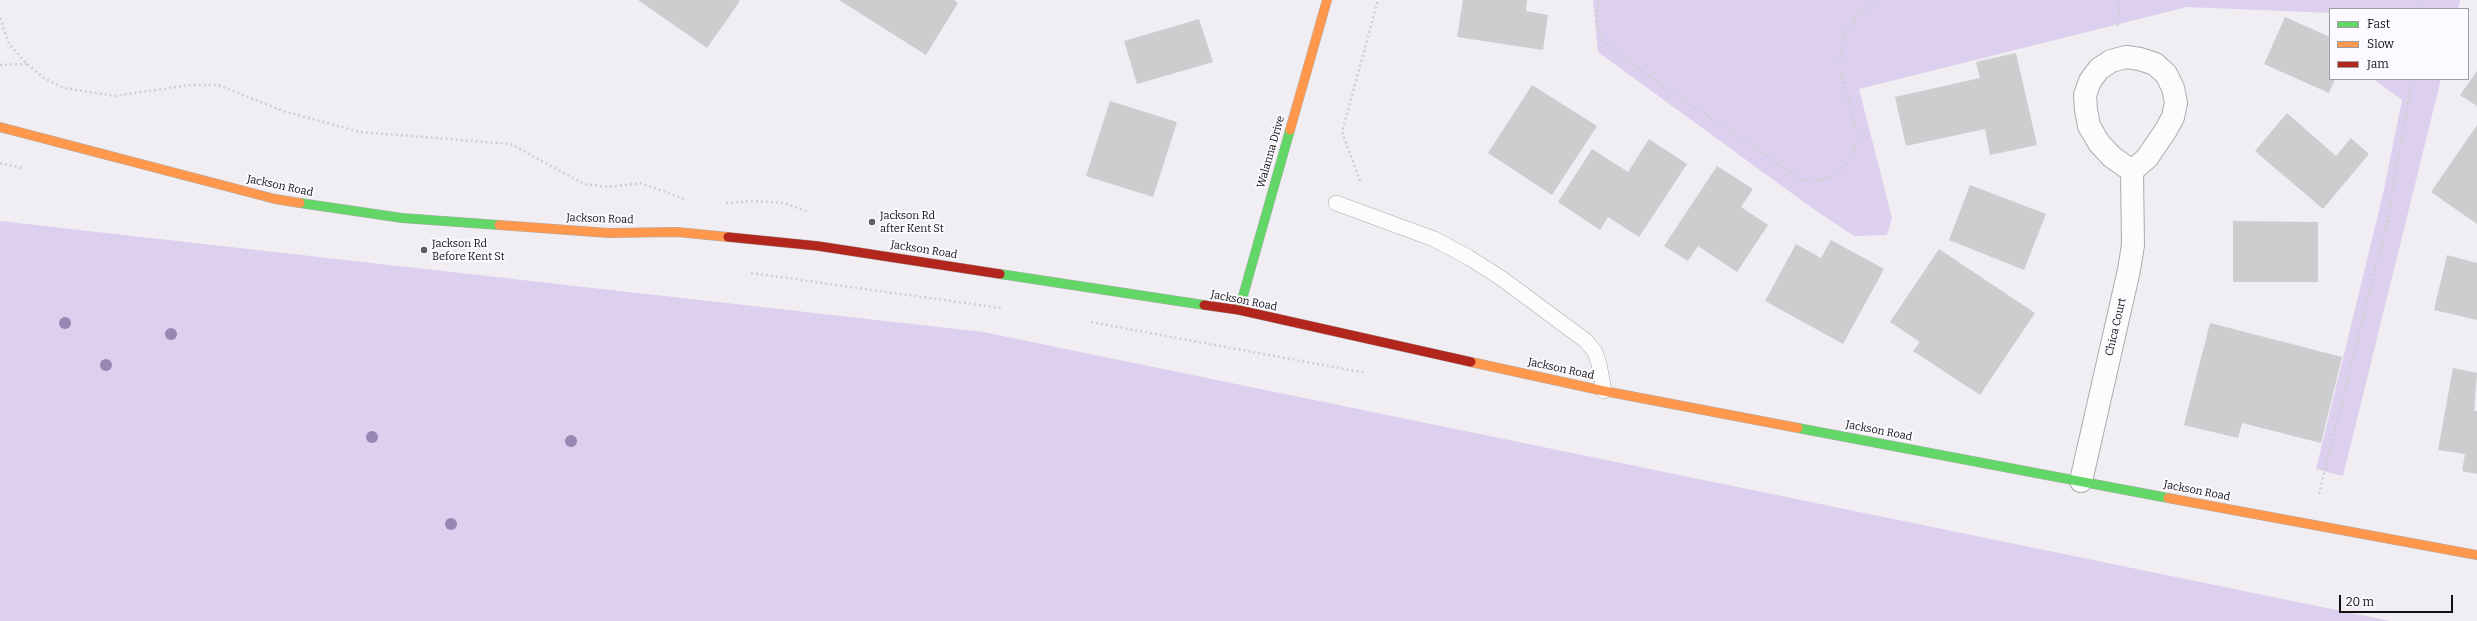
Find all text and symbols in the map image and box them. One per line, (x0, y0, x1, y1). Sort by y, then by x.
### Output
legend (2329, 8, 2469, 80)
text: Fast (2367, 17, 2390, 31)
text: Slow (2367, 37, 2394, 51)
text: Jam (2367, 57, 2389, 71)
street label: Walanna Drive (1254, 114, 1288, 190)
street label: Jackson Road (246, 173, 314, 199)
place label: Jackson Rd after Kent St (880, 209, 944, 235)
street label: Jackson Road (566, 211, 634, 227)
marker: Jackson Rd after Kent St (867, 217, 877, 227)
place label: Jackson Rd Before Kent St (432, 237, 505, 263)
street label: Jackson Road (890, 238, 958, 262)
marker: Jackson Rd Before Kent St (419, 245, 429, 255)
street label: Jackson Road (1210, 288, 1278, 314)
street label: Chica Court (2103, 297, 2129, 357)
street label: Jackson Road (1527, 356, 1595, 382)
street label: Jackson Road (1845, 418, 1913, 444)
street label: Jackson Road (2163, 478, 2231, 504)
scale bar (2341, 587, 2455, 613)
text: 20 m (2346, 595, 2374, 609)

